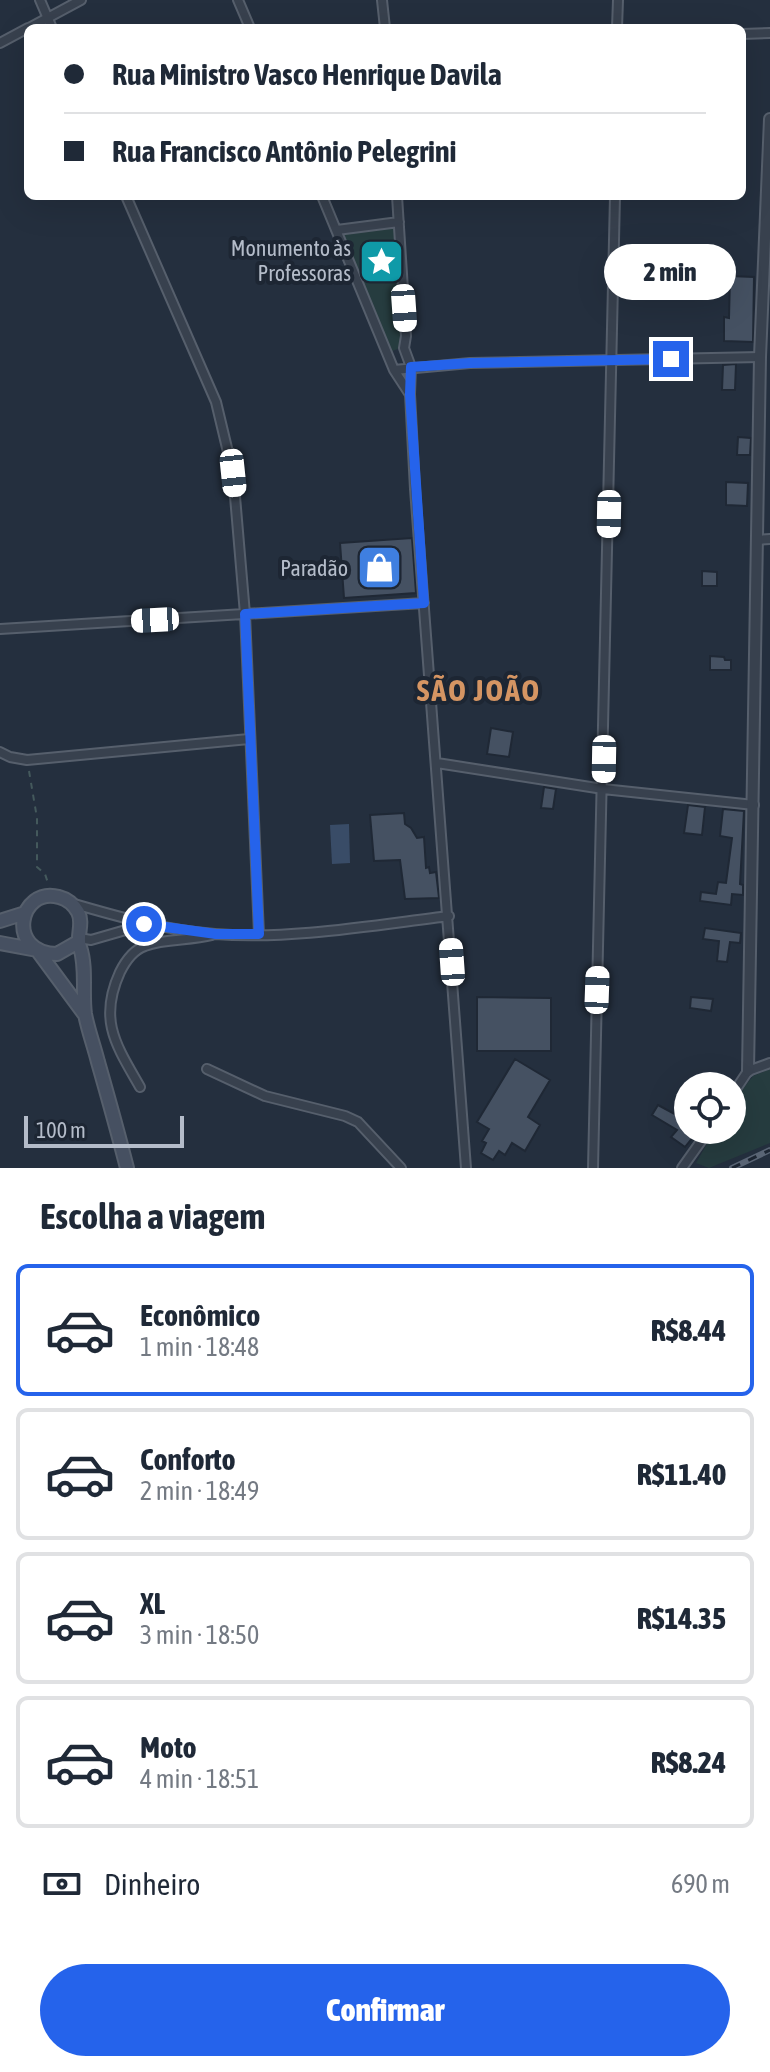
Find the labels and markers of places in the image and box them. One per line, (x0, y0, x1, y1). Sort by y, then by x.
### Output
place label: Monumento às Professoras (231, 235, 351, 286)
place icon: Monumento às Professoras (358, 237, 406, 285)
shop icon: Paradão (355, 544, 403, 592)
place label: Paradão (280, 555, 348, 581)

